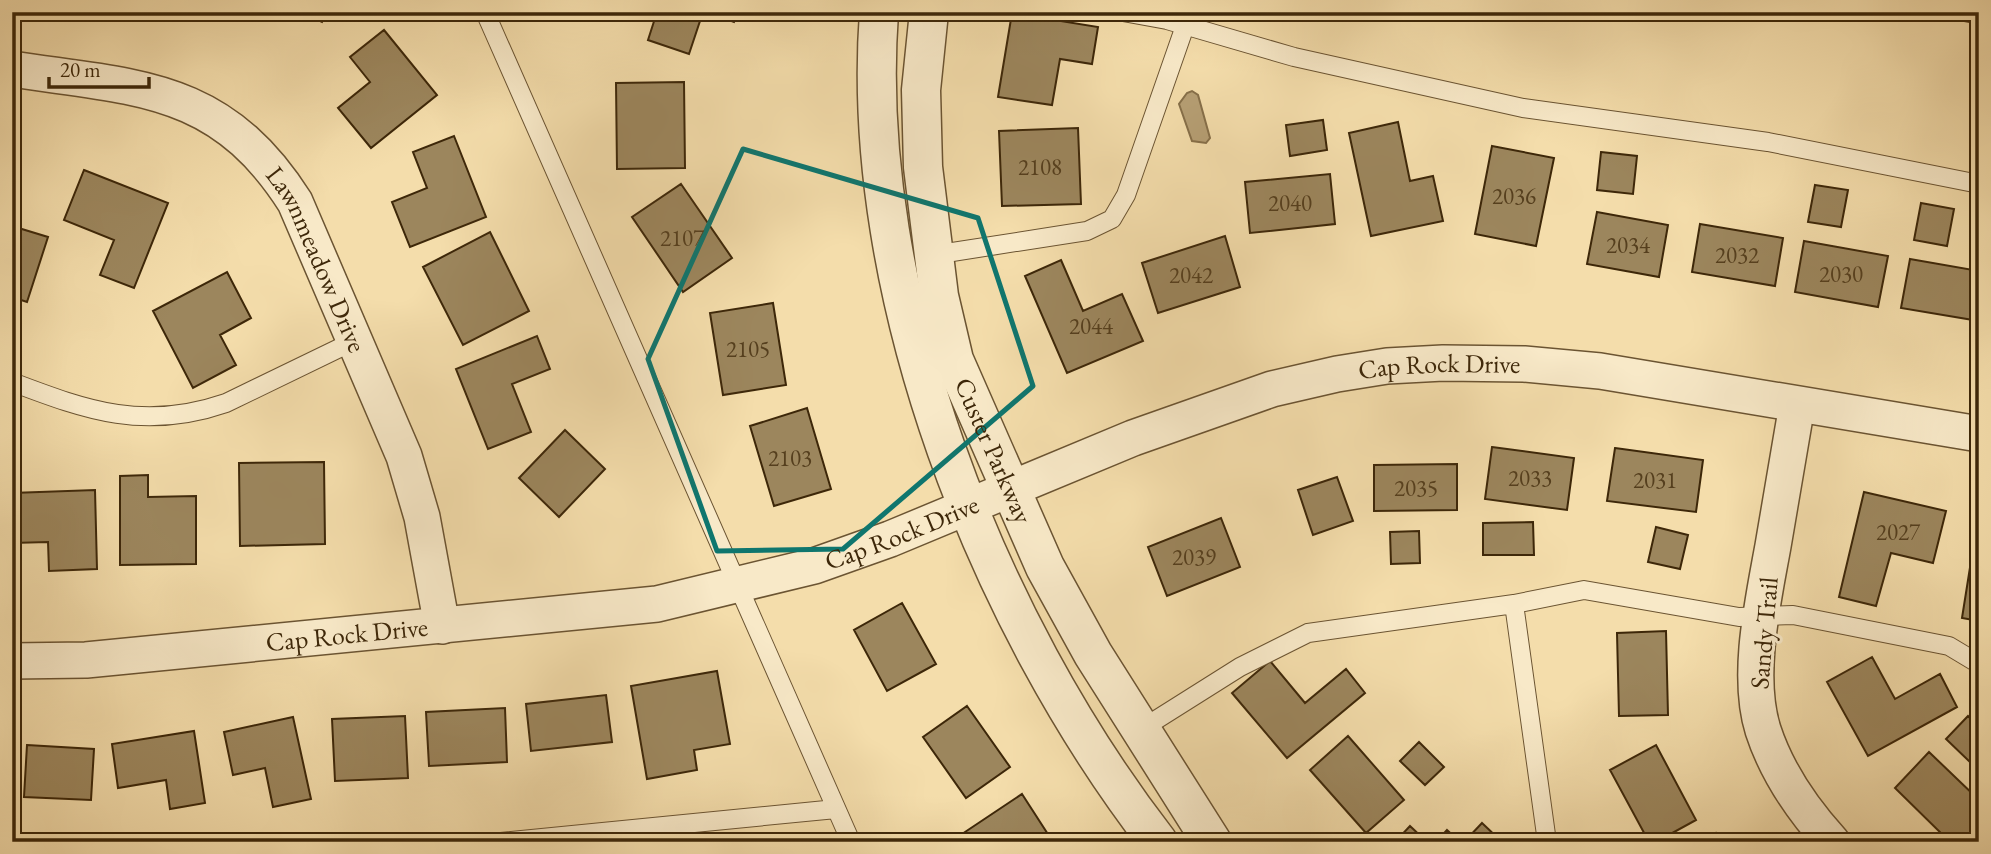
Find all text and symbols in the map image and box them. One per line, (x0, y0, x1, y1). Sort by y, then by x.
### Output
scale bar (49, 46, 149, 90)
text: 20 m (60, 56, 101, 83)
house number: 2108 (1018, 152, 1062, 182)
street label: Lawnmeadow Drive (258, 159, 374, 357)
house number: 2036 (1492, 181, 1536, 211)
house number: 2040 (1268, 188, 1312, 218)
house number: 2107 (660, 223, 705, 253)
house number: 2034 (1606, 230, 1651, 260)
house number: 2032 (1715, 240, 1759, 270)
house number: 2030 (1819, 259, 1863, 289)
house number: 2042 (1169, 260, 1213, 290)
house number: 2044 (1069, 311, 1114, 341)
house number: 2105 (726, 334, 770, 364)
street label: Cap Rock Drive (1356, 346, 1521, 387)
street label: Custer Parkway (947, 372, 1041, 529)
house number: 2103 (768, 443, 812, 473)
house number: 2033 (1508, 463, 1552, 493)
house number: 2031 (1633, 465, 1677, 495)
house number: 2035 (1394, 473, 1438, 503)
street label: Cap Rock Drive (820, 487, 984, 578)
house number: 2027 (1876, 517, 1921, 547)
house number: 2039 (1172, 542, 1216, 572)
street label: Sandy Trail (1742, 576, 1786, 690)
street label: Cap Rock Drive (264, 610, 429, 659)

